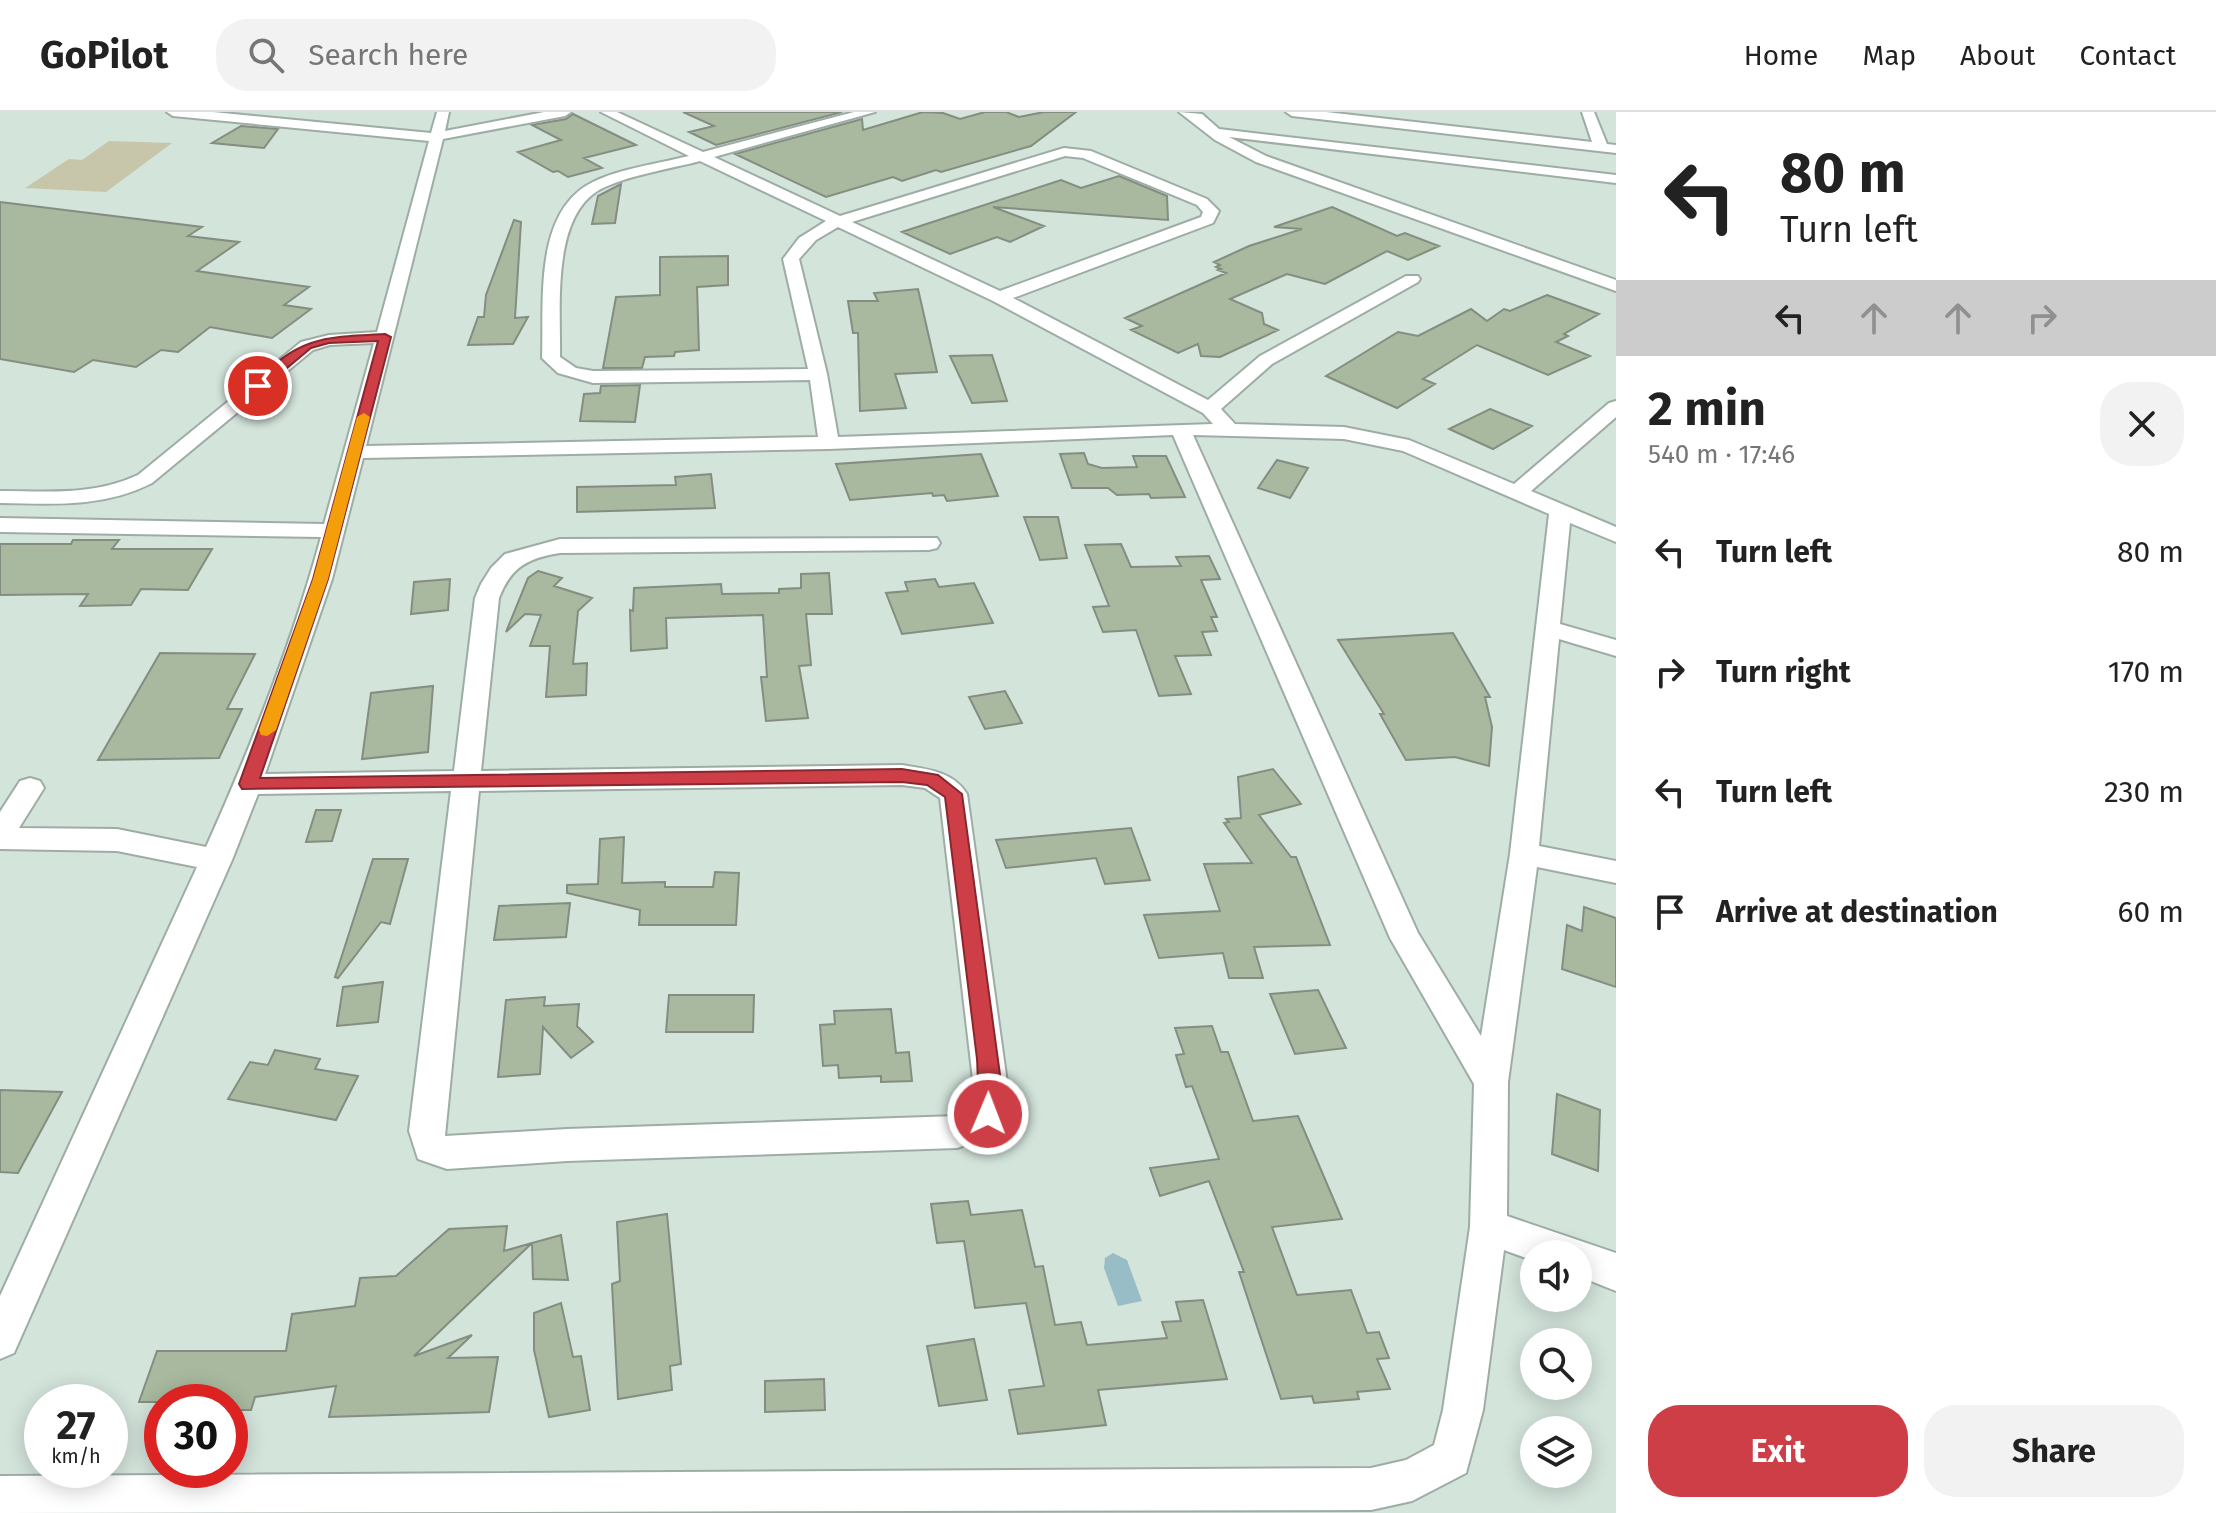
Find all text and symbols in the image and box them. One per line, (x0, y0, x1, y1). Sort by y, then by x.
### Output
search box (216, 19, 776, 91)
text: GoPilot (40, 32, 168, 78)
icon: search (244, 33, 288, 77)
text: Search here (308, 37, 468, 73)
text: Home (1744, 39, 1818, 72)
text: Map (1862, 39, 1916, 72)
text: About (1960, 39, 2035, 72)
text: Contact (2079, 39, 2176, 72)
text: 80 m (1780, 140, 1906, 207)
icon: left (1648, 144, 1752, 248)
text: Turn left (1780, 208, 1918, 252)
icon: left (1768, 296, 1812, 340)
icon: ahead (1852, 296, 1896, 340)
icon: ahead (1936, 296, 1980, 340)
icon: right (2020, 296, 2064, 340)
pin (224, 352, 292, 420)
icon: arrive (236, 364, 280, 408)
text: 2 min (1648, 380, 1766, 438)
button: close (2100, 382, 2184, 466)
text: 540 m · 17:46 (1648, 439, 1795, 470)
icon: left (1648, 530, 1692, 574)
text: Turn left (1716, 534, 1832, 570)
text: 80 m (2117, 534, 2184, 570)
icon: right (1648, 650, 1692, 694)
text: Turn right (1716, 654, 1851, 690)
text: 170 m (2108, 654, 2184, 690)
icon: left (1648, 770, 1692, 814)
text: Turn left (1716, 774, 1832, 810)
text: 230 m (2104, 774, 2184, 810)
icon: arrive (1648, 890, 1692, 934)
text: Arrive at destination (1716, 894, 1998, 930)
text: 60 m (2118, 894, 2184, 930)
position arrow (946, 1072, 1030, 1156)
map controls (1520, 1240, 1592, 1488)
button: sound (1520, 1240, 1592, 1312)
button: search (1520, 1328, 1592, 1400)
speed limit sign: 30 (144, 1384, 248, 1488)
text: 27 (57, 1402, 96, 1450)
button: Exit (1648, 1405, 1908, 1497)
button: Share (1924, 1405, 2184, 1497)
button: layers (1520, 1416, 1592, 1488)
text: km/h (51, 1444, 101, 1468)

